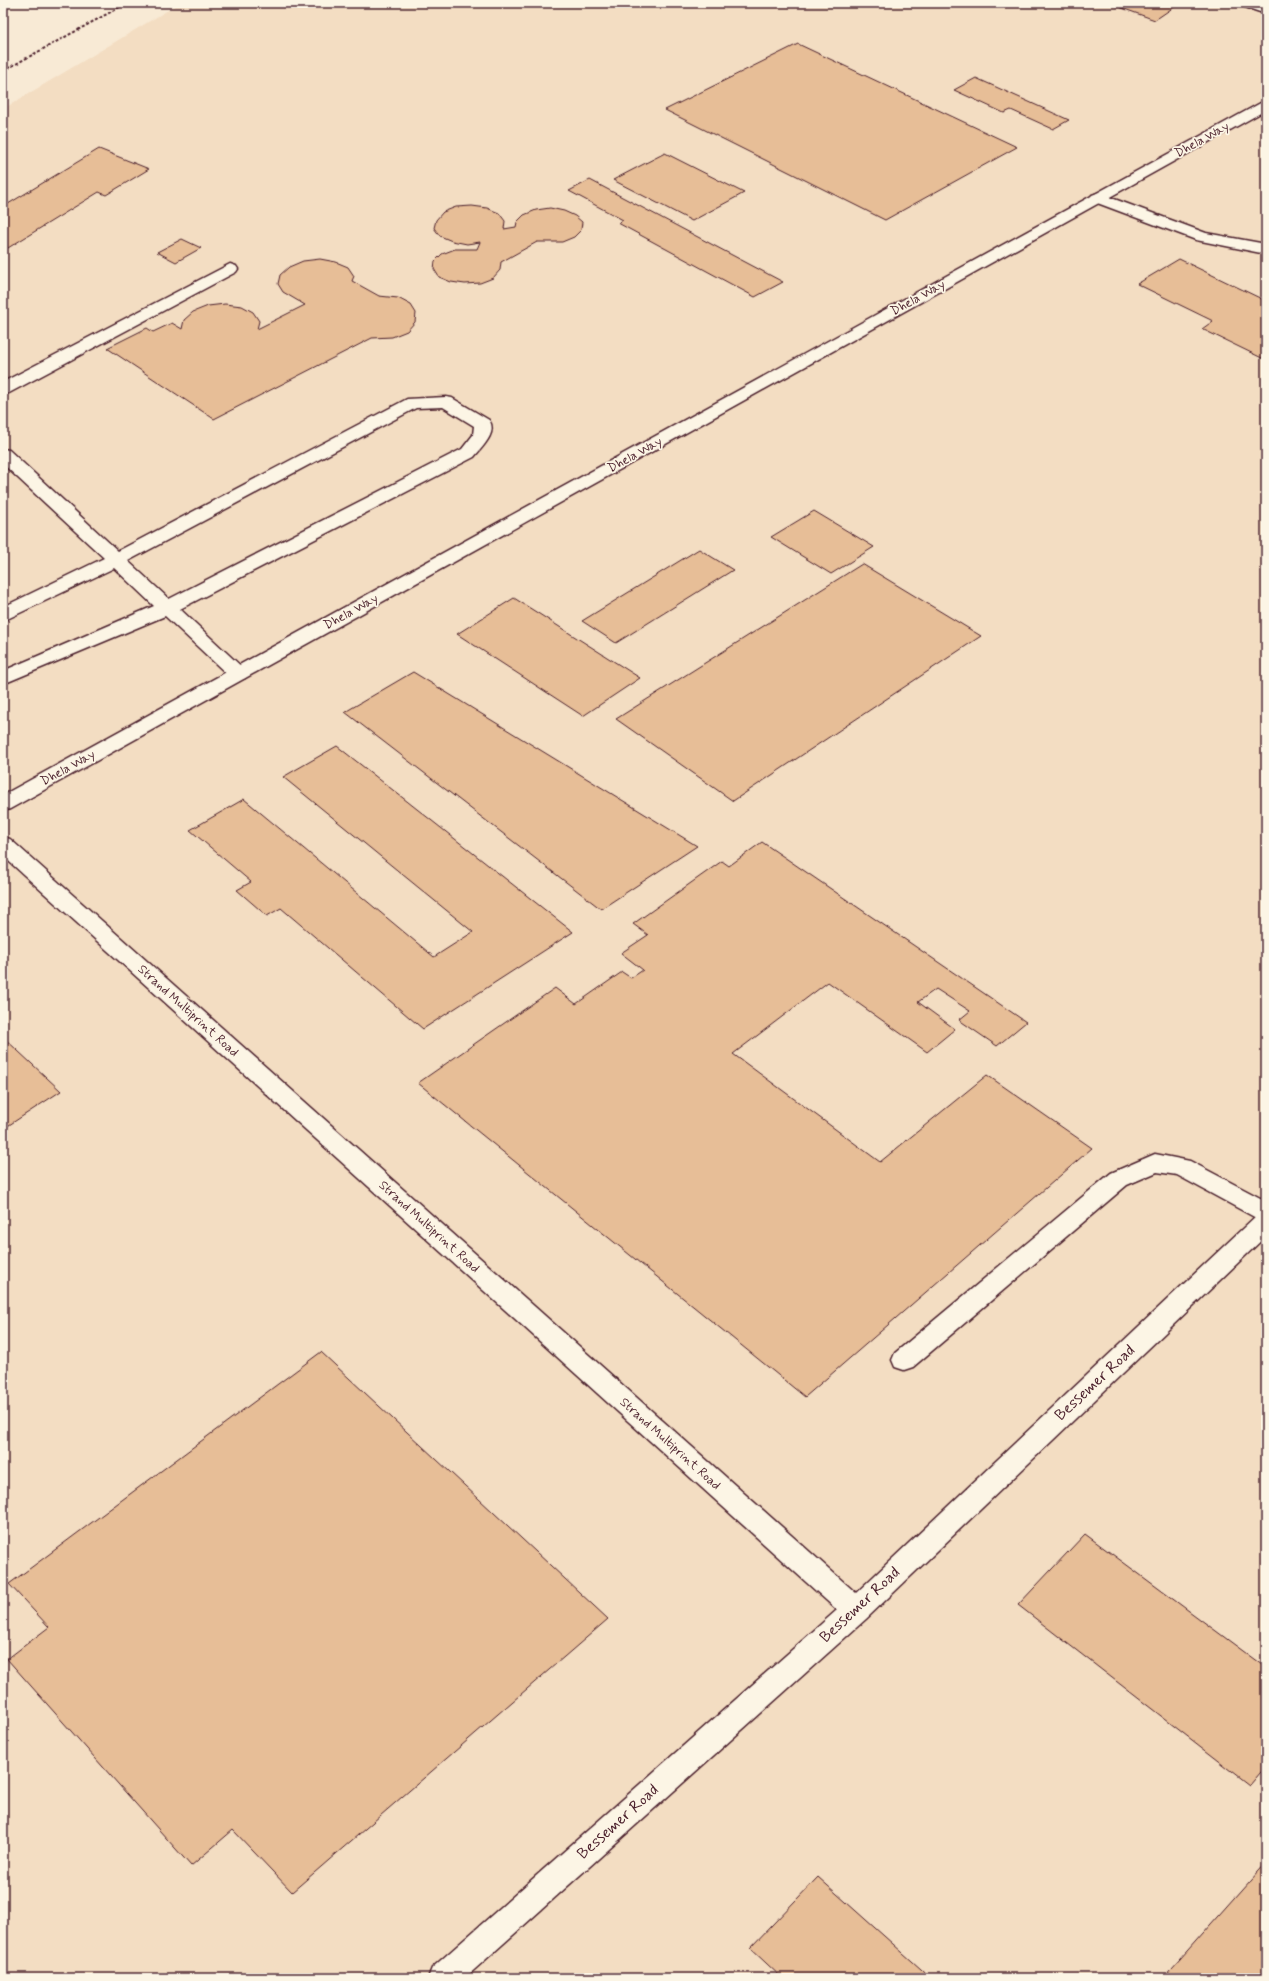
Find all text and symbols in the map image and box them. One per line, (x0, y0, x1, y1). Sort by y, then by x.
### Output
street label: Dhela Way (1172, 118, 1233, 162)
street label: Dhela Way (888, 276, 949, 320)
street label: Dhela Way (605, 433, 666, 477)
street label: Dhela Way (321, 590, 382, 634)
street label: Dhela Way (38, 746, 99, 790)
street label: Strand Multiprint Road (134, 961, 242, 1061)
street label: Strand Multiprint Road (375, 1177, 483, 1277)
street label: Bessemer Road (1050, 1340, 1140, 1426)
street label: Strand Multiprint Road (616, 1394, 724, 1494)
street label: Bessemer Road (815, 1562, 905, 1648)
street label: Bessemer Road (573, 1780, 663, 1864)

